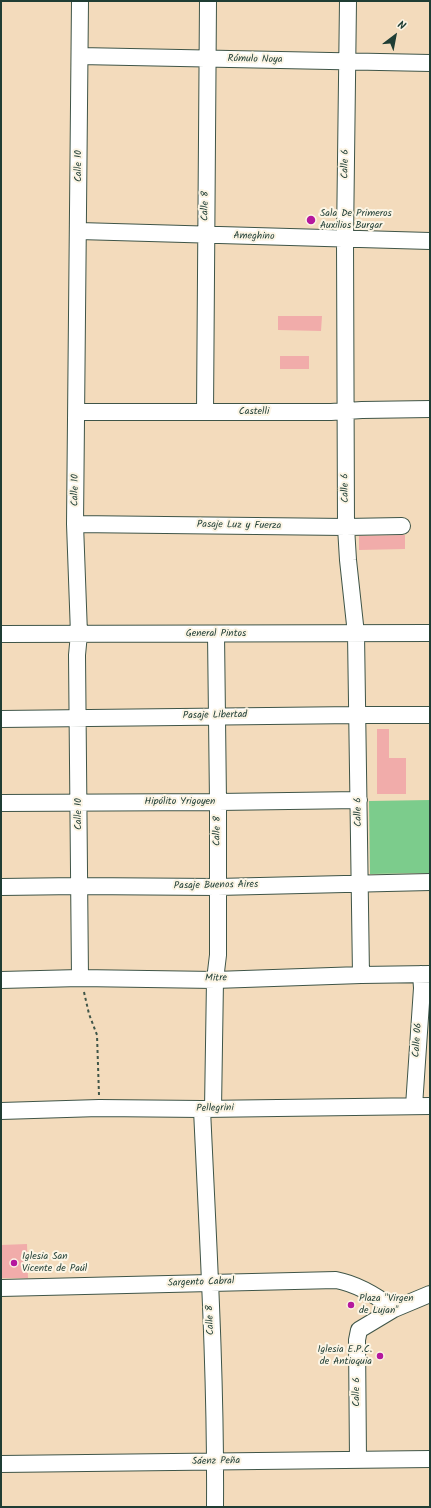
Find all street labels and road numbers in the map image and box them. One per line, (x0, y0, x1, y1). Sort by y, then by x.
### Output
street label: Rómulo Noya (227, 54, 283, 66)
street label: Calle 6 (340, 149, 352, 179)
street label: Calle 10 (73, 150, 85, 182)
street label: Calle 8 (200, 191, 212, 221)
street label: Ameghino (233, 231, 275, 243)
street label: Castelli (239, 406, 269, 418)
street label: Calle 6 (340, 473, 352, 503)
street label: Calle 10 (70, 474, 82, 506)
street label: Pasaje Luz y Fuerza (197, 519, 281, 533)
street label: General Pintos (186, 628, 246, 640)
street label: Pasaje Libertad (183, 709, 247, 723)
street label: Hipólito Yrigoyen (145, 796, 215, 808)
street label: Calle 6 (353, 797, 365, 827)
street label: Calle 10 (73, 798, 85, 830)
street label: Calle 8 (212, 816, 224, 846)
street label: Pasaje Buenos Aires (174, 879, 258, 893)
street label: Mitre (205, 973, 227, 985)
street label: Calle 06 (411, 1022, 425, 1058)
street label: Pellegrini (196, 1103, 234, 1115)
street label: Sargento Cabral (167, 1276, 235, 1290)
street label: Calle 8 (204, 1305, 218, 1335)
street label: Calle 6 (351, 1377, 363, 1407)
street label: Sáenz Peña (192, 1456, 240, 1468)

